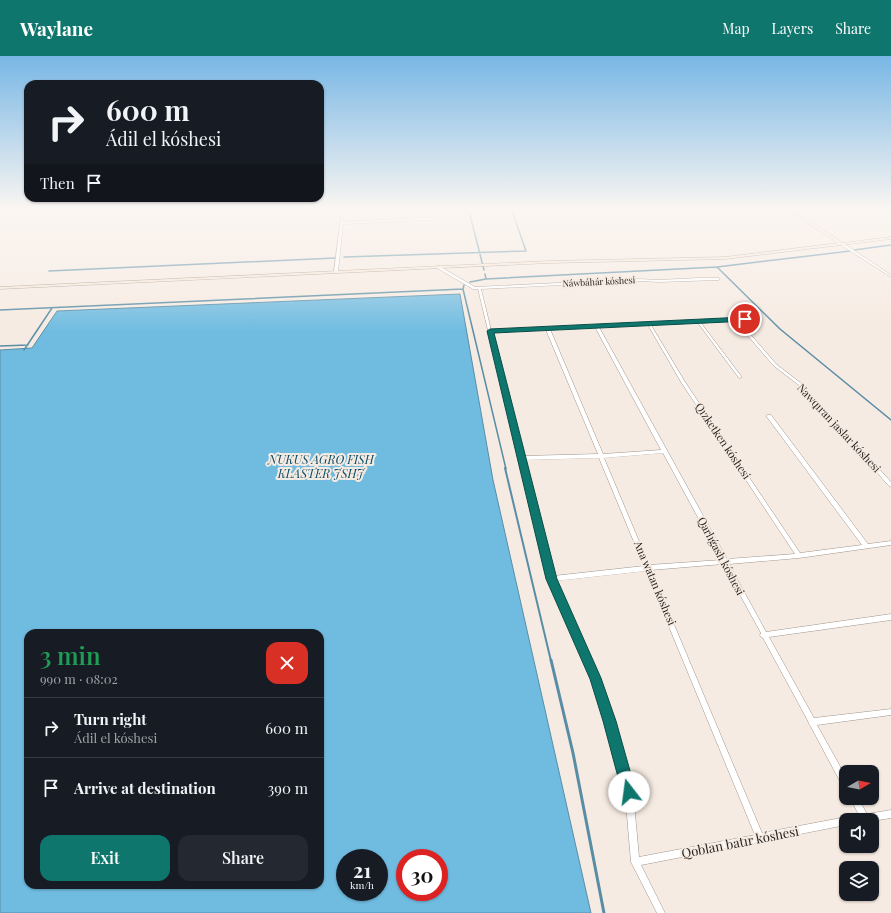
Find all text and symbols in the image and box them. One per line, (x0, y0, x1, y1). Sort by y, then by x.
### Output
text: Waylane (20, 15, 93, 41)
text: Map (722, 19, 750, 38)
text: Layers (772, 19, 813, 38)
text: Share (835, 19, 871, 38)
text: 600 m (106, 91, 190, 128)
icon: right (40, 96, 92, 148)
text: Ádil el kóshesi (106, 127, 221, 151)
icon: arrive (83, 172, 105, 194)
text: Then (40, 173, 75, 193)
street label: Náwbáhár kóshesi (562, 273, 636, 289)
pin (728, 302, 762, 336)
icon: arrive (734, 308, 756, 330)
street label: Nawqıran jaslar kóshesi (794, 380, 885, 475)
street label: Qızketken kóshesi (692, 400, 755, 482)
water label: NUKUS AGRO FISH KLASTER JSHJ (267, 451, 375, 481)
street label: Qarlıǵash kóshesi (695, 514, 748, 597)
street label: Ana watan kóshesi (631, 537, 680, 627)
text: 3 min (40, 639, 101, 671)
button: close (266, 642, 308, 684)
text: 990 m · 08:02 (40, 670, 118, 687)
text: Turn right (74, 709, 147, 729)
icon: right (40, 717, 62, 739)
text: 600 m (265, 718, 308, 738)
text: Ádil el kóshesi (74, 729, 157, 746)
north arrow (839, 765, 879, 805)
map controls (839, 765, 879, 901)
position arrow (608, 771, 650, 813)
icon: arrive (40, 777, 62, 799)
text: Arrive at destination (74, 778, 216, 798)
text: 390 m (268, 778, 308, 798)
button: sound (839, 813, 879, 853)
street label: Qoblan batır kóshesi (680, 822, 800, 861)
button: Exit (40, 835, 170, 881)
button: Share (178, 835, 308, 881)
speed limit sign: 30 (396, 849, 448, 901)
text: 21 (353, 856, 371, 883)
button: layers (839, 861, 879, 901)
text: km/h (350, 878, 374, 892)

